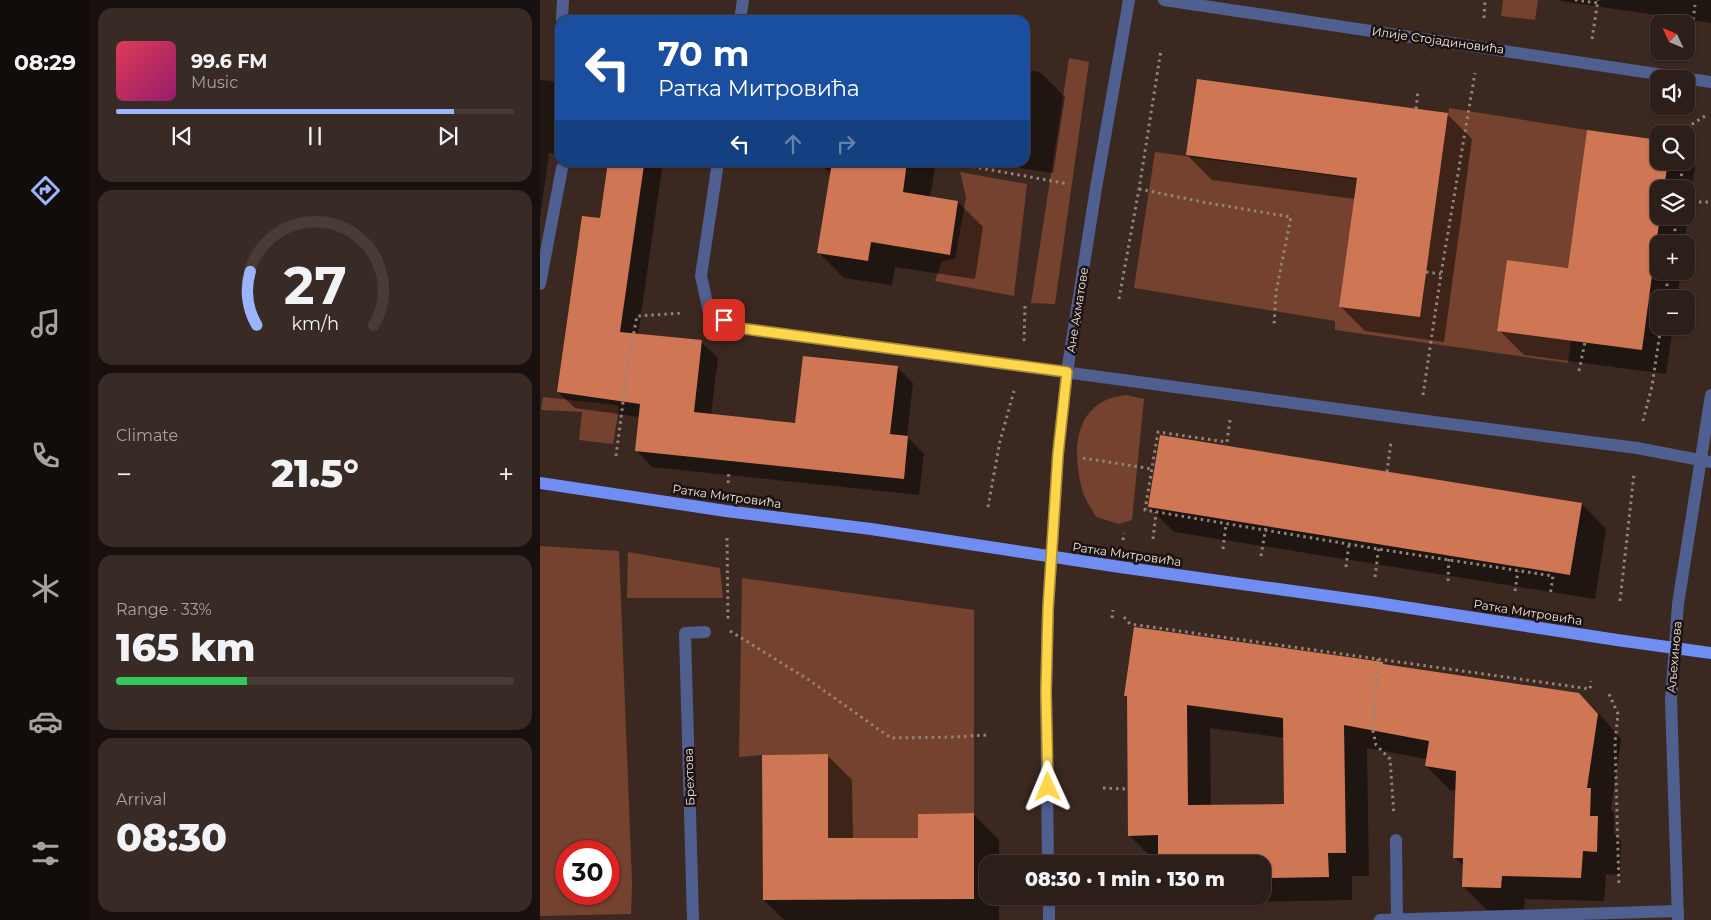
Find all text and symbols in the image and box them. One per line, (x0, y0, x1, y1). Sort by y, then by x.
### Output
north arrow (1650, 15, 1695, 60)
map controls (1650, 15, 1695, 335)
street label: Илије Стојадиновића (1371, 23, 1505, 57)
text: 70 m (658, 32, 749, 75)
icon: left (575, 35, 640, 100)
text: 08:29 (14, 49, 76, 76)
text: 99.6 FM (191, 50, 267, 73)
button: sound (1650, 70, 1695, 115)
text: Music (191, 73, 238, 92)
text: Ратка Митровића (658, 75, 860, 102)
icon: previous (168, 122, 196, 150)
icon: pause (301, 122, 329, 150)
icon: next (434, 122, 462, 150)
button: search (1650, 125, 1695, 170)
icon: left (726, 130, 754, 158)
icon: ahead (779, 130, 807, 158)
icon: right (832, 130, 860, 158)
icon: directions (28, 173, 63, 208)
button: layers (1650, 180, 1695, 225)
button: + (1650, 235, 1695, 280)
text: 27 (284, 254, 346, 317)
street label: Ане Ахматове (1063, 266, 1091, 354)
button: − (1650, 290, 1695, 335)
pin (703, 299, 745, 341)
icon: music (28, 306, 63, 341)
icon: arrive (710, 306, 738, 334)
text: km/h (291, 313, 339, 334)
text: Climate (116, 426, 178, 445)
icon: phone (28, 438, 63, 473)
text: 21.5° (271, 450, 359, 497)
text: − (116, 457, 132, 491)
text: + (498, 457, 514, 491)
street label: Ратка Митровића (672, 481, 782, 511)
street label: Ратка Митровића (1072, 539, 1182, 569)
icon: climate (28, 571, 63, 606)
street label: Ратка Митровића (1473, 596, 1583, 628)
text: Range · 33% (116, 600, 212, 619)
street label: Аљехинова (1663, 621, 1685, 693)
text: 165 km (116, 624, 256, 671)
icon: car (28, 704, 63, 739)
street label: Брехтова (680, 748, 698, 806)
position arrow (1021, 760, 1073, 812)
text: Arrival (116, 790, 166, 809)
text: 08:30 (116, 814, 227, 861)
icon: filters (28, 836, 63, 871)
speed limit sign: 30 (555, 840, 620, 905)
text: 08:30 · 1 min · 130 m (1025, 868, 1225, 891)

